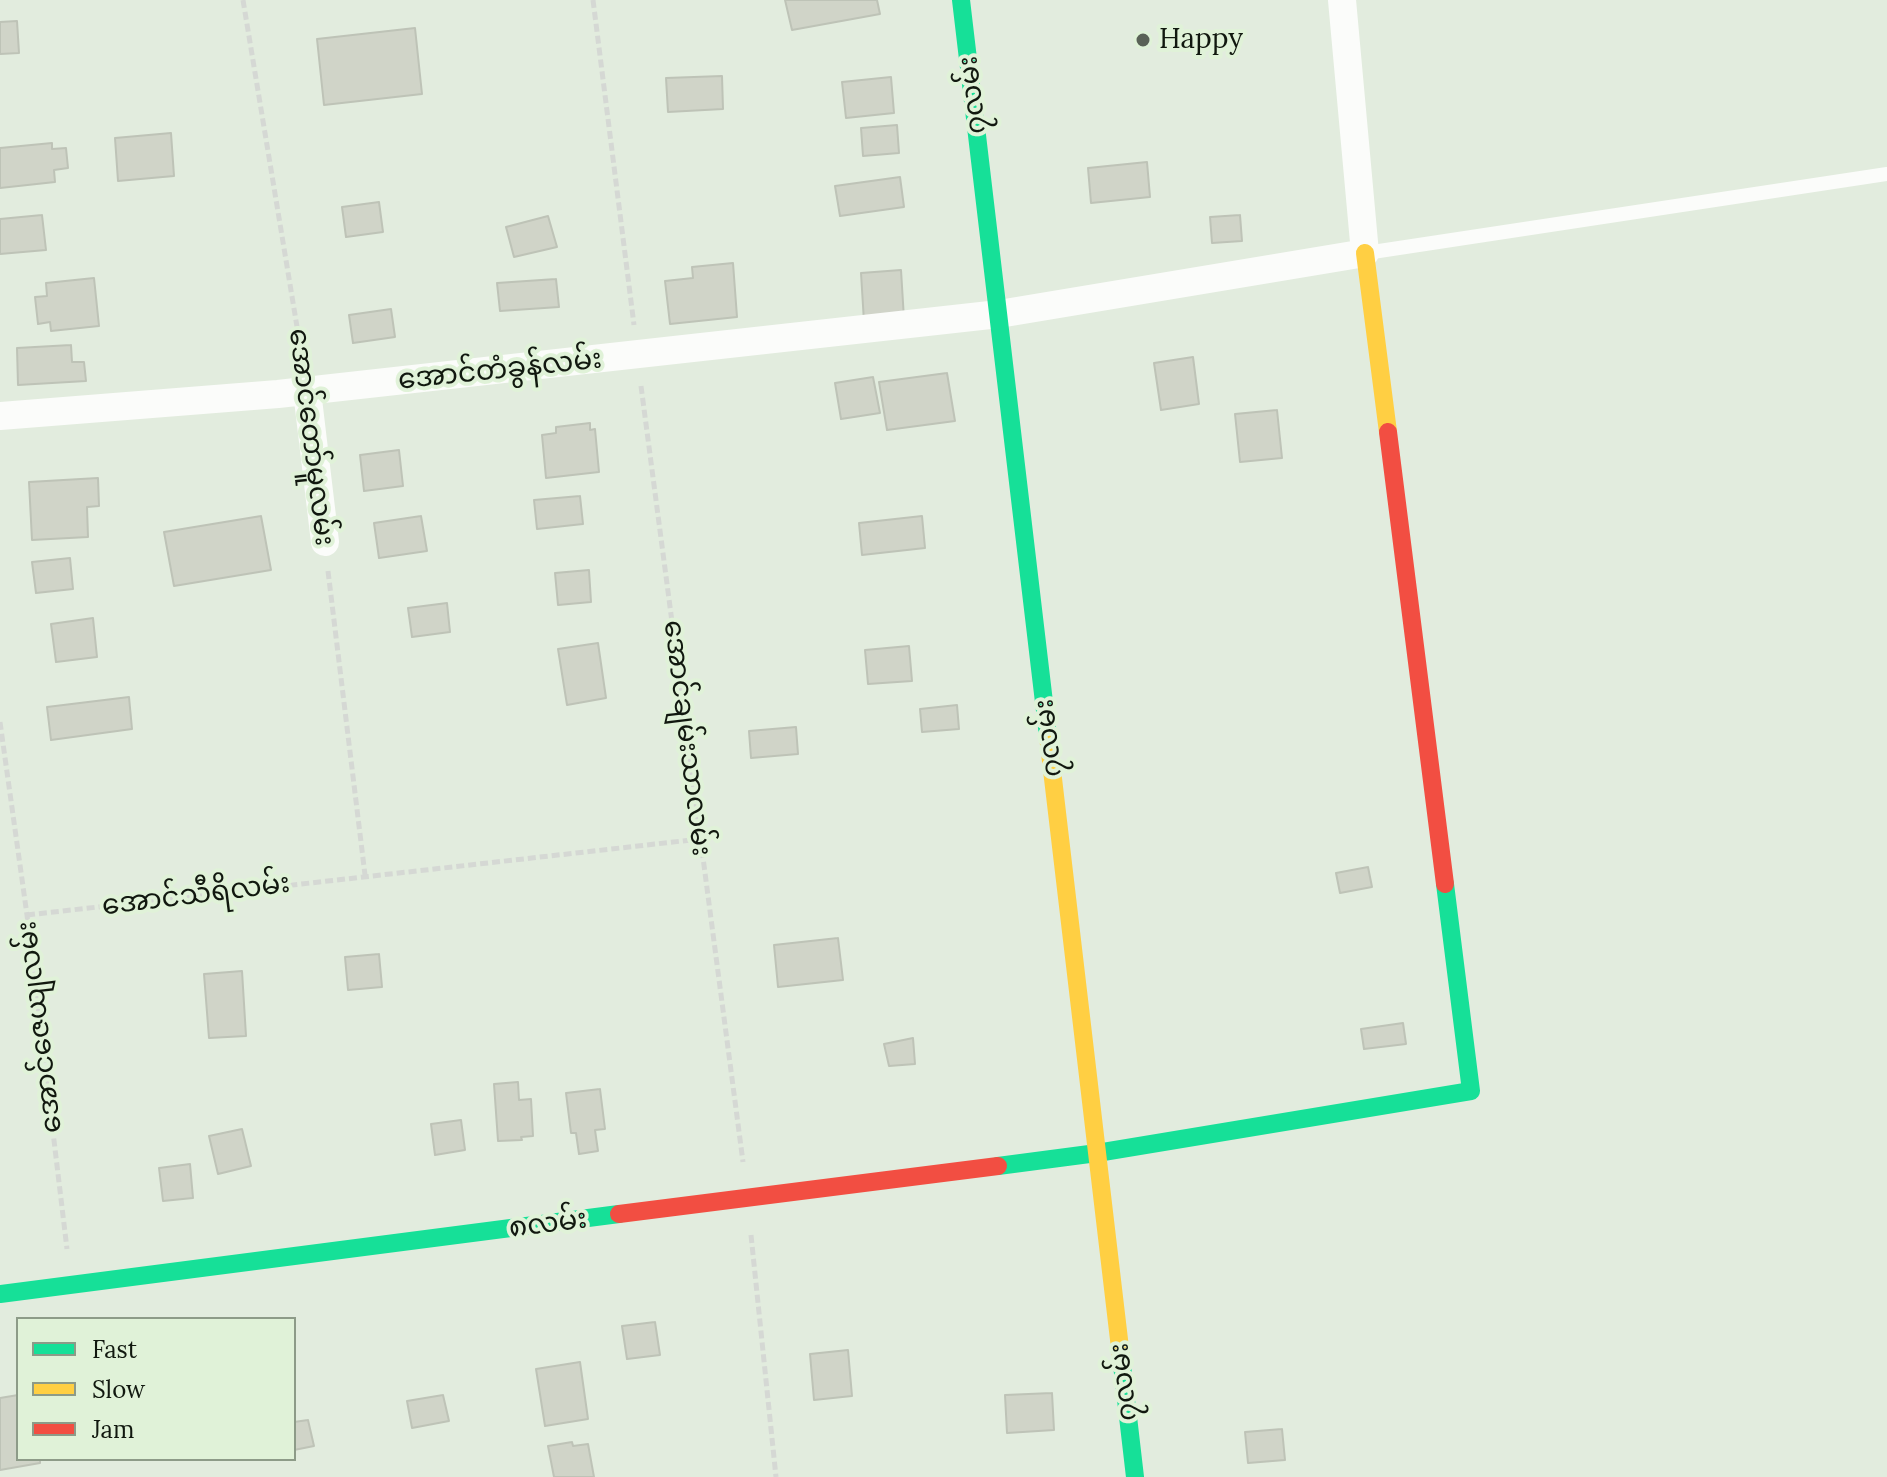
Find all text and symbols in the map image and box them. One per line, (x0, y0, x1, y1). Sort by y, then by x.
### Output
place label: Happy (1159, 23, 1243, 57)
marker: Happy (1134, 31, 1152, 49)
street label: ၇လမ်း (952, 54, 994, 136)
street label: အောင်တော်မူလမ်း (281, 326, 341, 548)
street label: အောင်တံခွန်လမ်း (396, 343, 604, 397)
street label: အောင်ချမ်းသာလမ်း (656, 618, 718, 858)
street label: ၇လမ်း (1028, 697, 1070, 779)
street label: အောင်သီရိလမ်း (100, 867, 292, 923)
street label: အောင်ဇေယျလမ်း (10, 919, 70, 1135)
street label: ၈လမ်း (507, 1203, 589, 1245)
legend (16, 1317, 296, 1461)
text: Fast (92, 1334, 137, 1365)
street label: ၇လမ်း (1103, 1341, 1145, 1423)
text: Slow (92, 1374, 145, 1405)
text: Jam (92, 1414, 134, 1445)

